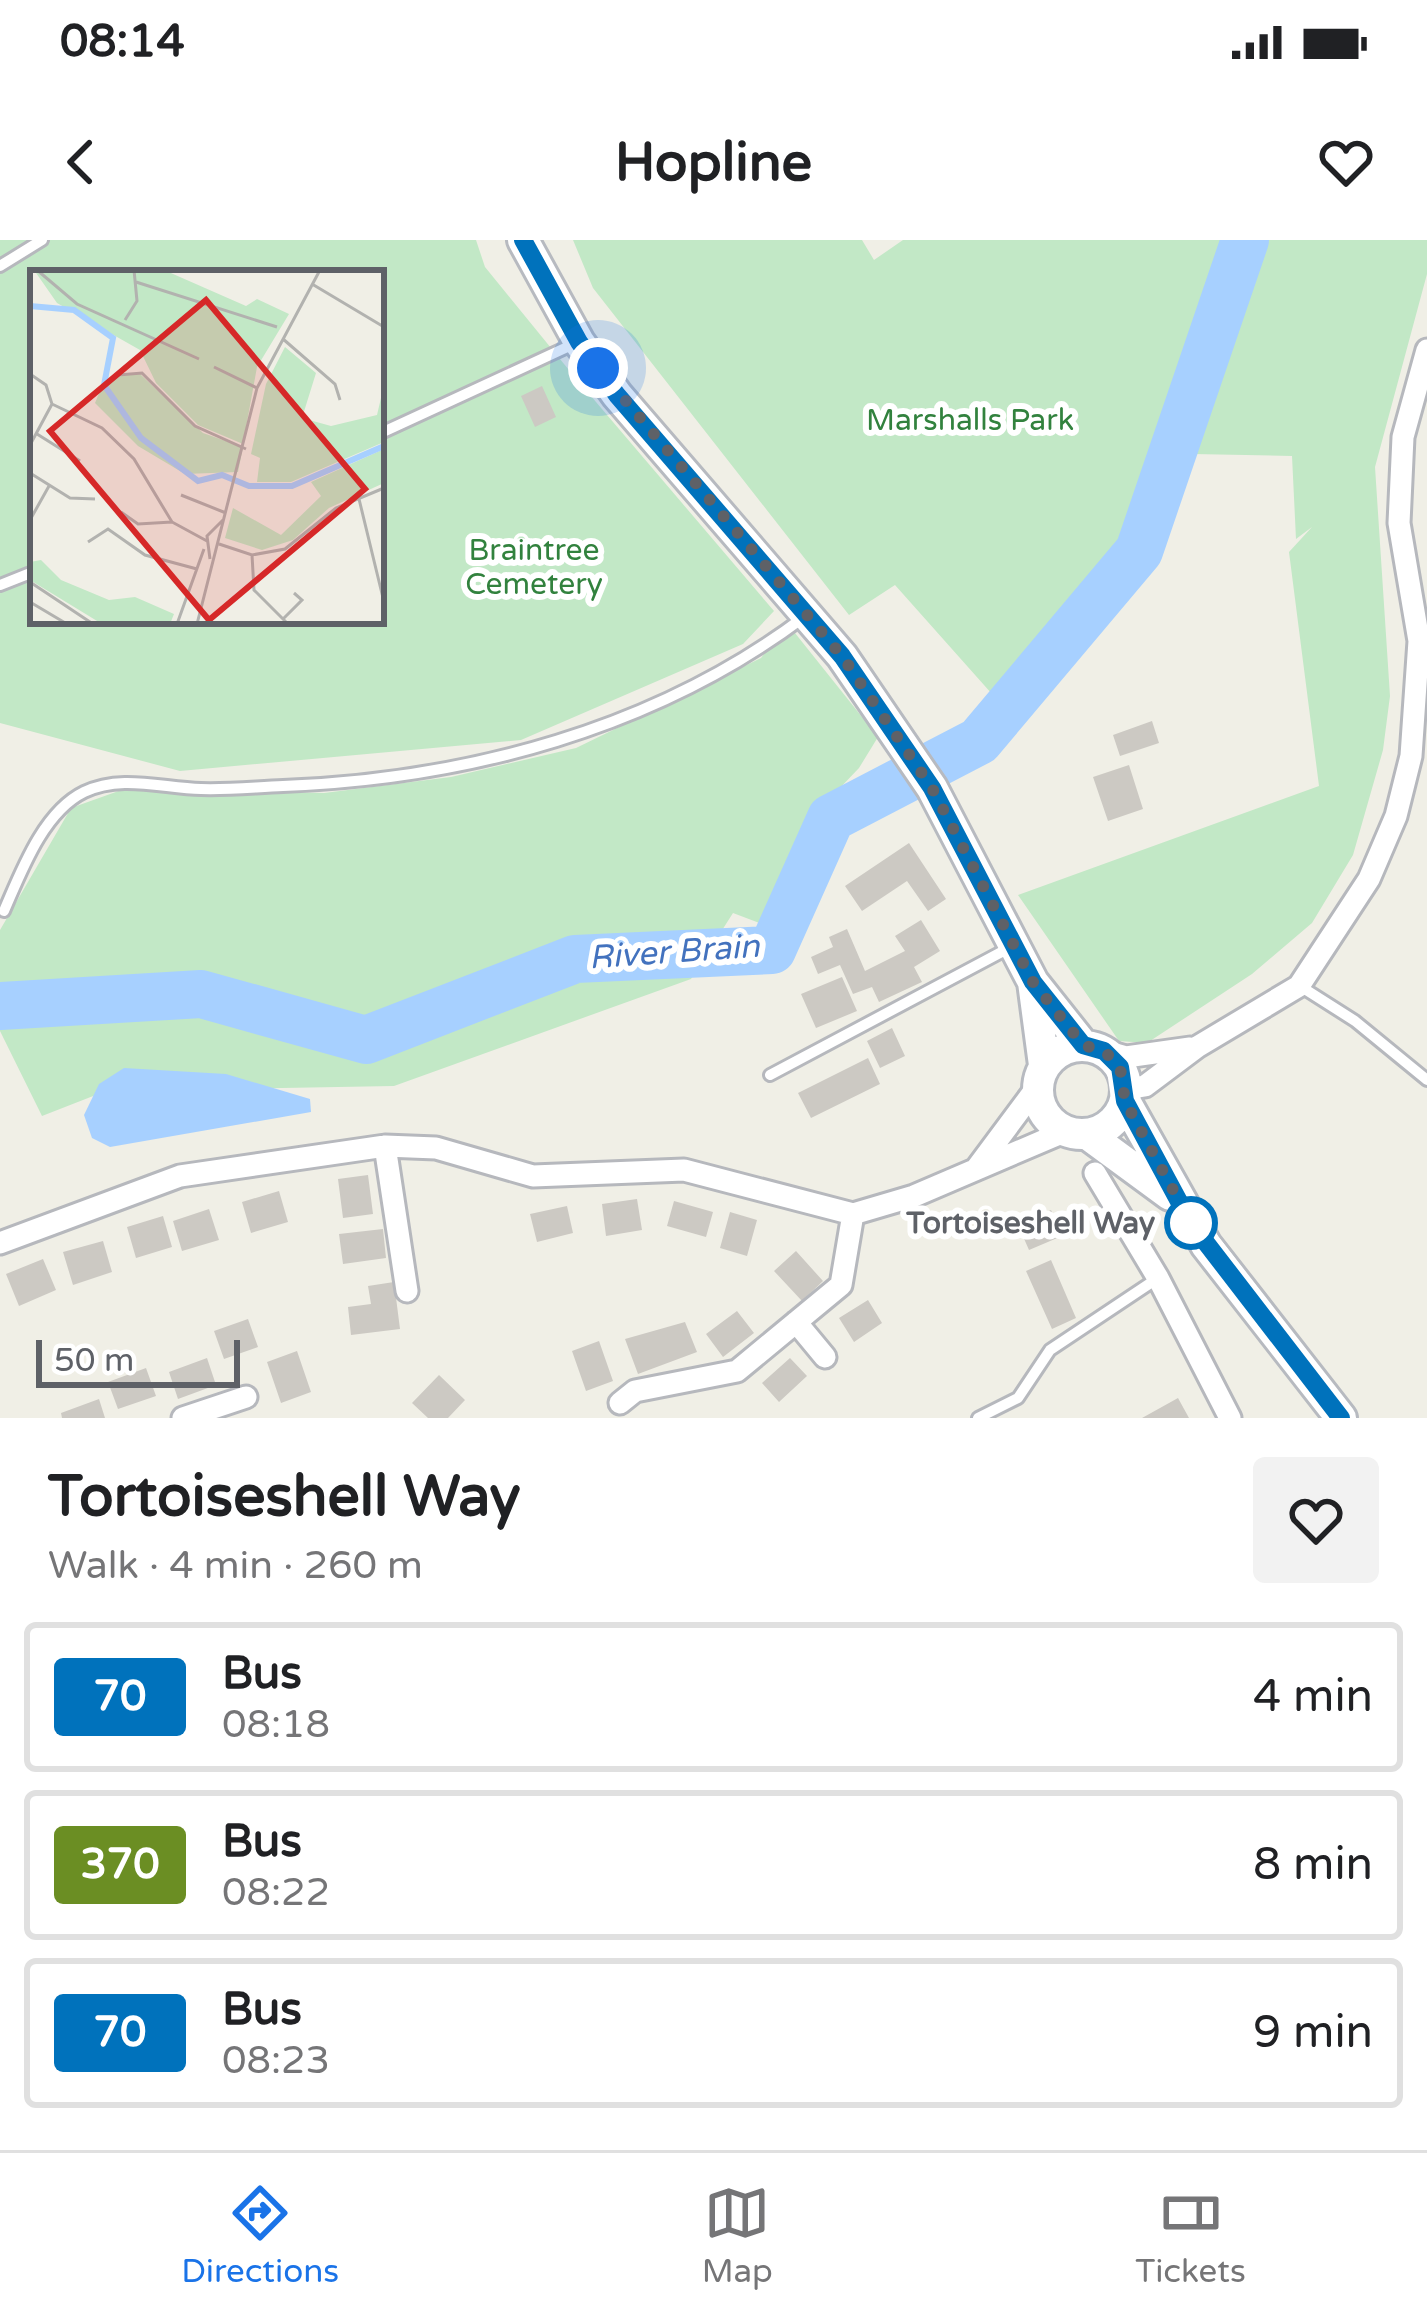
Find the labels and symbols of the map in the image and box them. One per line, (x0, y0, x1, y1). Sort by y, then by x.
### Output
inset map (30, 270, 384, 624)
your location (568, 338, 628, 398)
park label: Marshalls Park (866, 402, 1074, 439)
park label: Braintree Cemetery (465, 532, 603, 603)
water label: River Brain (587, 927, 762, 977)
marker: Tortoiseshell Way (1166, 1198, 1216, 1248)
place label: Tortoiseshell Way (905, 1205, 1155, 1242)
scale bar (36, 1334, 240, 1387)

